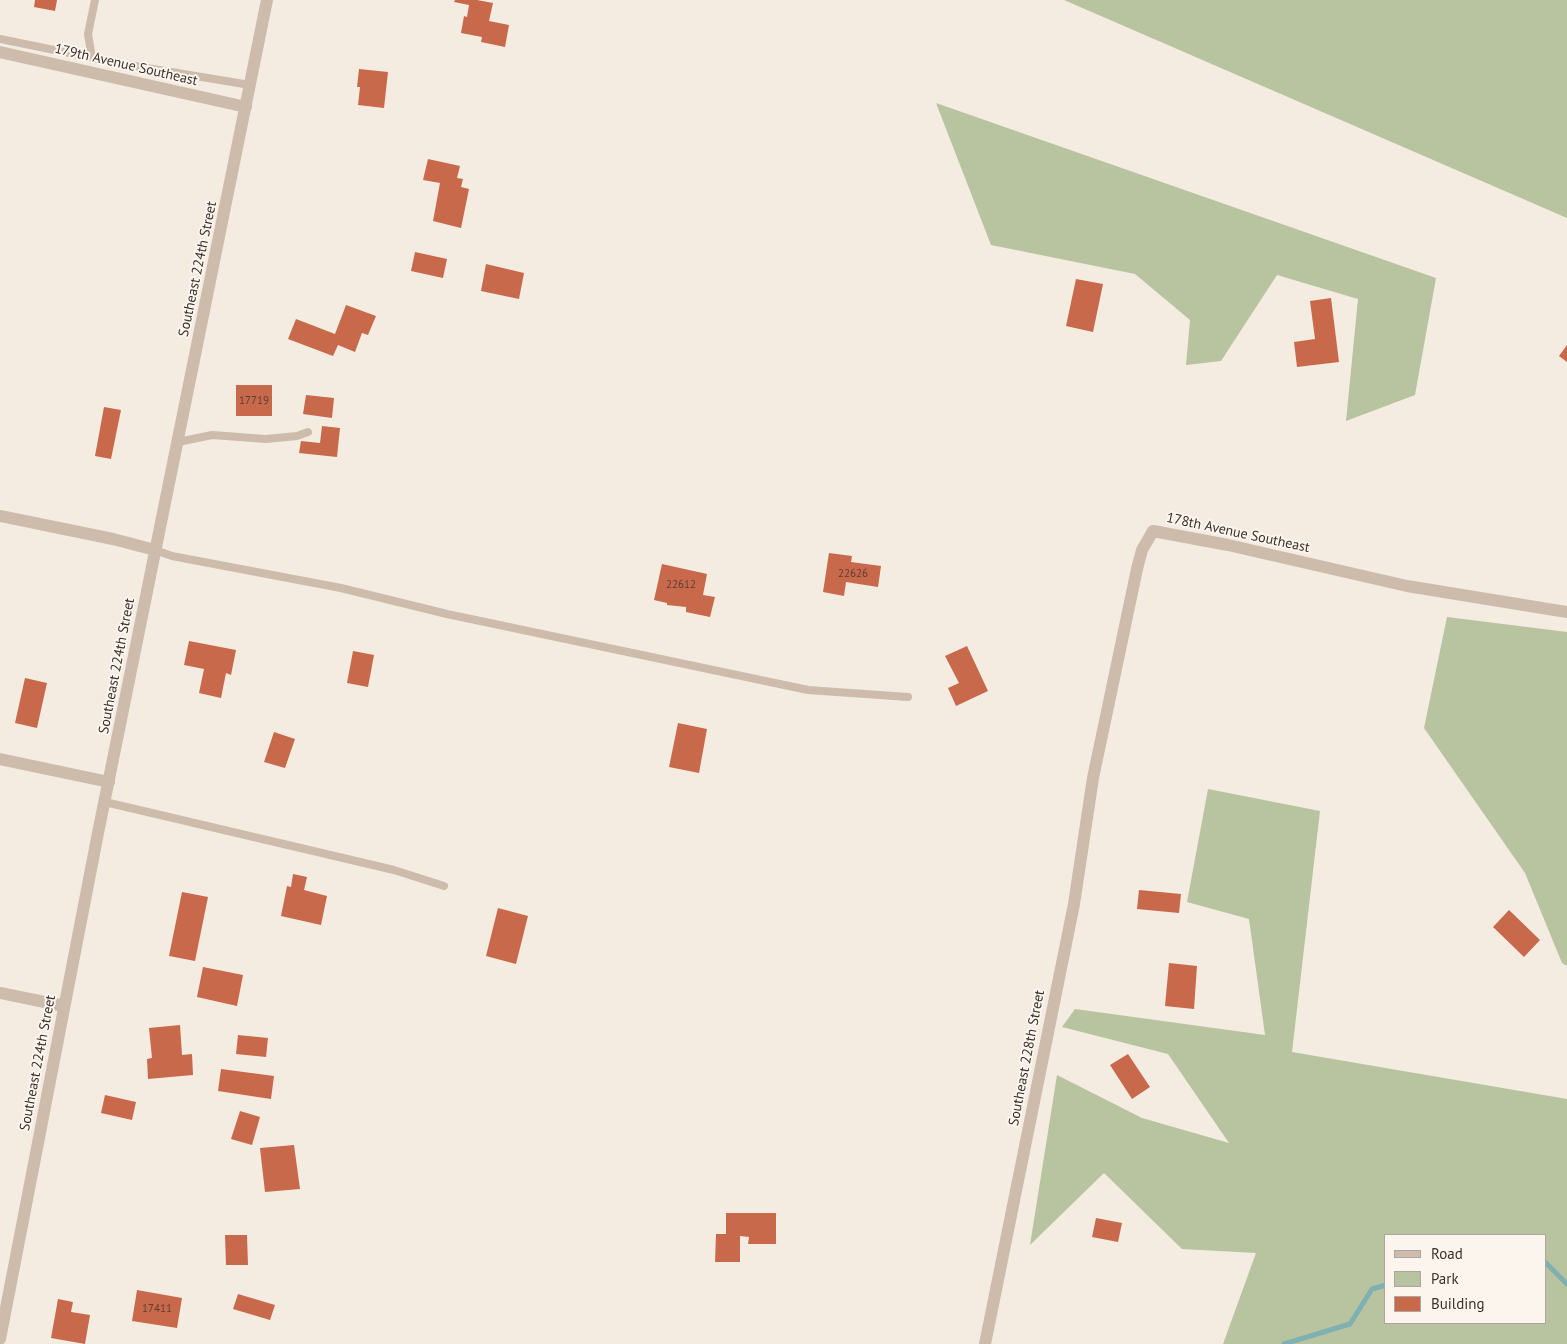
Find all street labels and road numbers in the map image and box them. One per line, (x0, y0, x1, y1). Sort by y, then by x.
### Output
street label: 179th Avenue Southeast (53, 40, 199, 90)
street label: Southeast 224th Street (175, 200, 221, 338)
street label: 178th Avenue Southeast (1165, 510, 1311, 556)
street label: Southeast 224th Street (96, 597, 138, 735)
street label: Southeast 228th Street (1006, 989, 1048, 1127)
street label: Southeast 224th Street (17, 994, 59, 1132)

